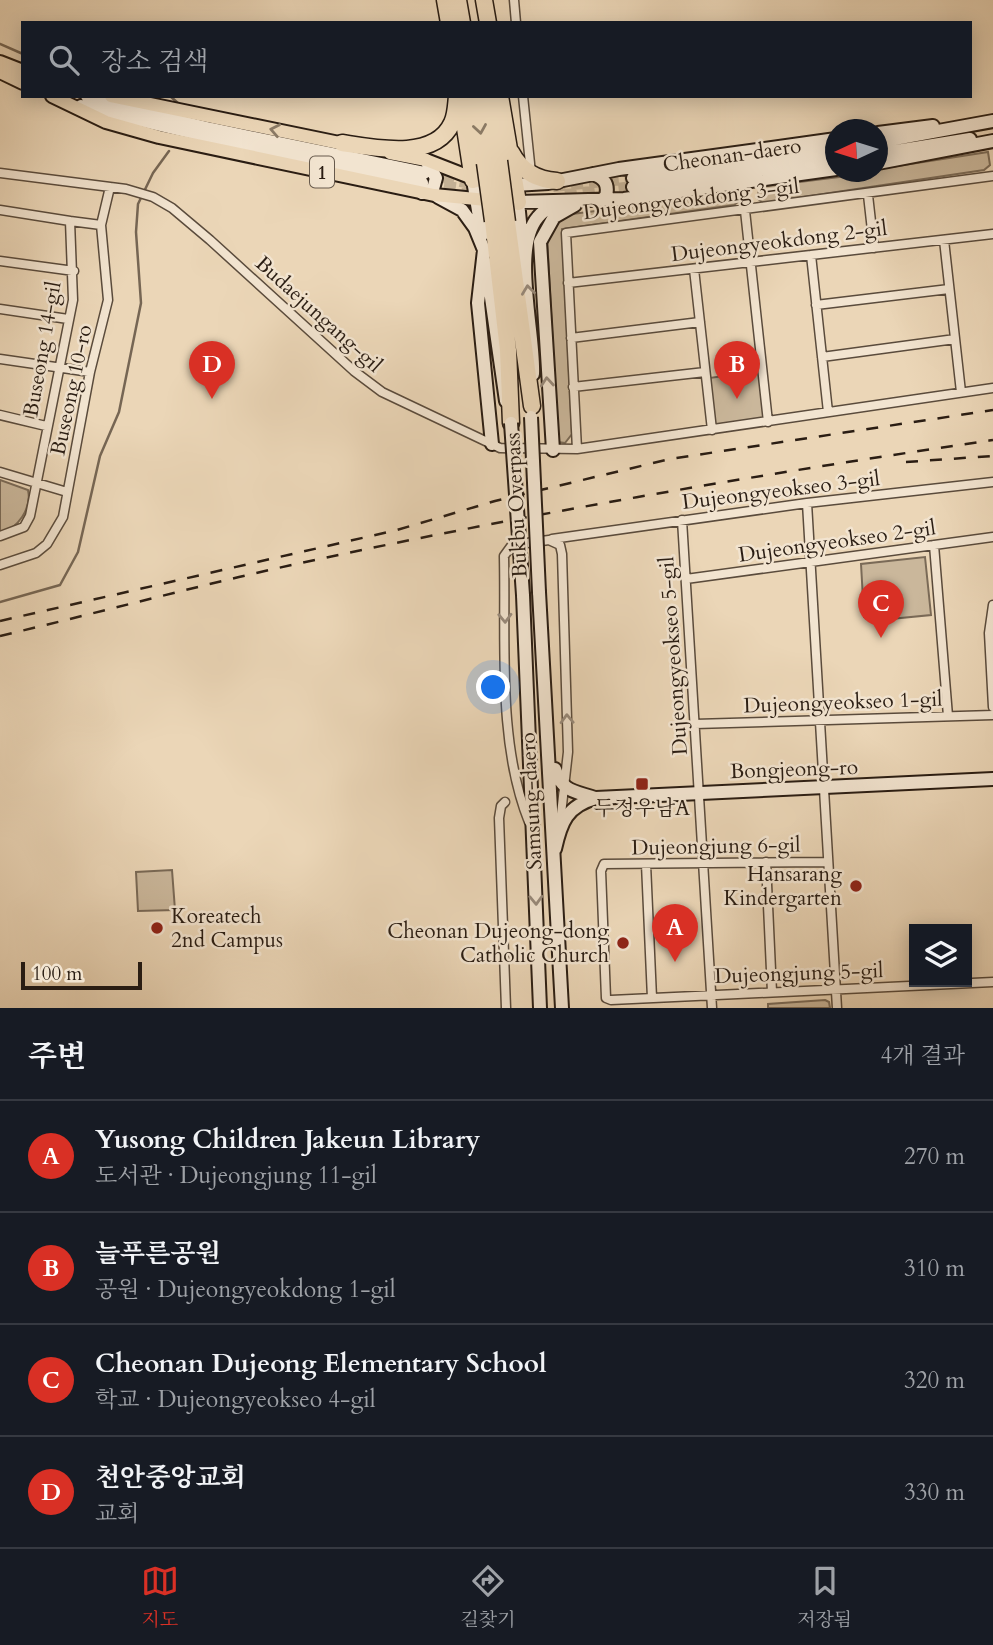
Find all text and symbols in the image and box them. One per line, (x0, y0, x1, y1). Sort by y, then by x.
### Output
search box (21, 21, 972, 98)
icon: search (45, 41, 83, 79)
text: 장소 검색 (101, 44, 208, 79)
north arrow (825, 119, 888, 182)
one-way arrow (269, 123, 281, 138)
one-way arrow (472, 123, 487, 135)
street label: Cheonan-daero (661, 131, 803, 180)
road number: 1 (310, 156, 334, 188)
street label: Dujeongyeokdong 3-gil (581, 172, 801, 227)
street label: Dujeongyeokdong 2-gil (669, 214, 889, 269)
street label: Budaejungang-gil (249, 249, 389, 379)
street label: Buseong 14-gil (16, 279, 69, 419)
one-way arrow (520, 284, 535, 295)
street label: Buseong 10-ro (43, 322, 99, 458)
pin: D (189, 341, 235, 399)
pin: B (714, 341, 760, 399)
one-way arrow (540, 376, 555, 387)
street label: Bukbu Overpass (498, 431, 535, 579)
street label: Dujeongyeokseo 3-gil (681, 464, 882, 517)
street label: Dujeongyeokseo 2-gil (737, 513, 938, 570)
street label: Dujeongyeokseo 5-gil (652, 556, 695, 756)
pin: C (858, 580, 904, 638)
one-way arrow (498, 613, 513, 624)
your location (476, 670, 510, 704)
street label: Dujeongyeokseo 1-gil (743, 685, 943, 720)
one-way arrow (560, 714, 575, 725)
street label: Samsung-daero (513, 731, 550, 871)
street label: Bongjeong-ro (729, 753, 859, 786)
marker: 두정우남A (634, 776, 650, 792)
place label: 두정우남A (594, 794, 690, 823)
street label: Dujeongjung 6-gil (631, 831, 801, 862)
place label: Hansarang Kindergarten (724, 860, 842, 913)
marker: Hansarang Kindergarten (848, 878, 864, 894)
one-way arrow (528, 895, 543, 906)
place label: Koreatech 2nd Campus (171, 902, 283, 955)
pin: A (652, 904, 698, 962)
place label: Cheonan Dujeong-dong Catholic Church (387, 917, 609, 970)
marker: Koreatech 2nd Campus (149, 920, 165, 936)
map controls (909, 924, 972, 987)
button: layers (909, 924, 972, 987)
marker: Cheonan Dujeong-dong Catholic Church (615, 935, 631, 951)
street label: Dujeongjung 5-gil (714, 956, 884, 991)
scale bar (21, 959, 142, 991)
text: 100 m (32, 961, 82, 987)
text: 주변 (28, 1036, 86, 1077)
text: 4개 결과 (880, 1040, 965, 1071)
text: Yusong Children Jakeun Library (95, 1122, 480, 1157)
text: A (42, 1141, 60, 1172)
text: 270 m (904, 1141, 965, 1172)
text: 도서관 · Dujeongjung 11-gil (95, 1160, 377, 1191)
text: 늘푸른공원 (95, 1236, 221, 1271)
text: B (43, 1253, 59, 1284)
text: 310 m (904, 1253, 965, 1284)
text: 공원 · Dujeongyeokdong 1-gil (95, 1274, 396, 1305)
text: Cheonan Dujeong Elementary School (95, 1346, 547, 1381)
text: C (42, 1365, 60, 1396)
text: 320 m (904, 1365, 965, 1396)
text: 학교 · Dujeongyeokseo 4-gil (95, 1384, 376, 1415)
text: 천안중앙교회 (95, 1460, 246, 1495)
text: D (41, 1477, 61, 1508)
text: 330 m (904, 1477, 965, 1508)
text: 교회 (95, 1498, 139, 1529)
tab: 지도 (141, 1562, 179, 1633)
tab: 길찾기 (460, 1562, 516, 1633)
tab: 저장됨 (797, 1562, 852, 1633)

